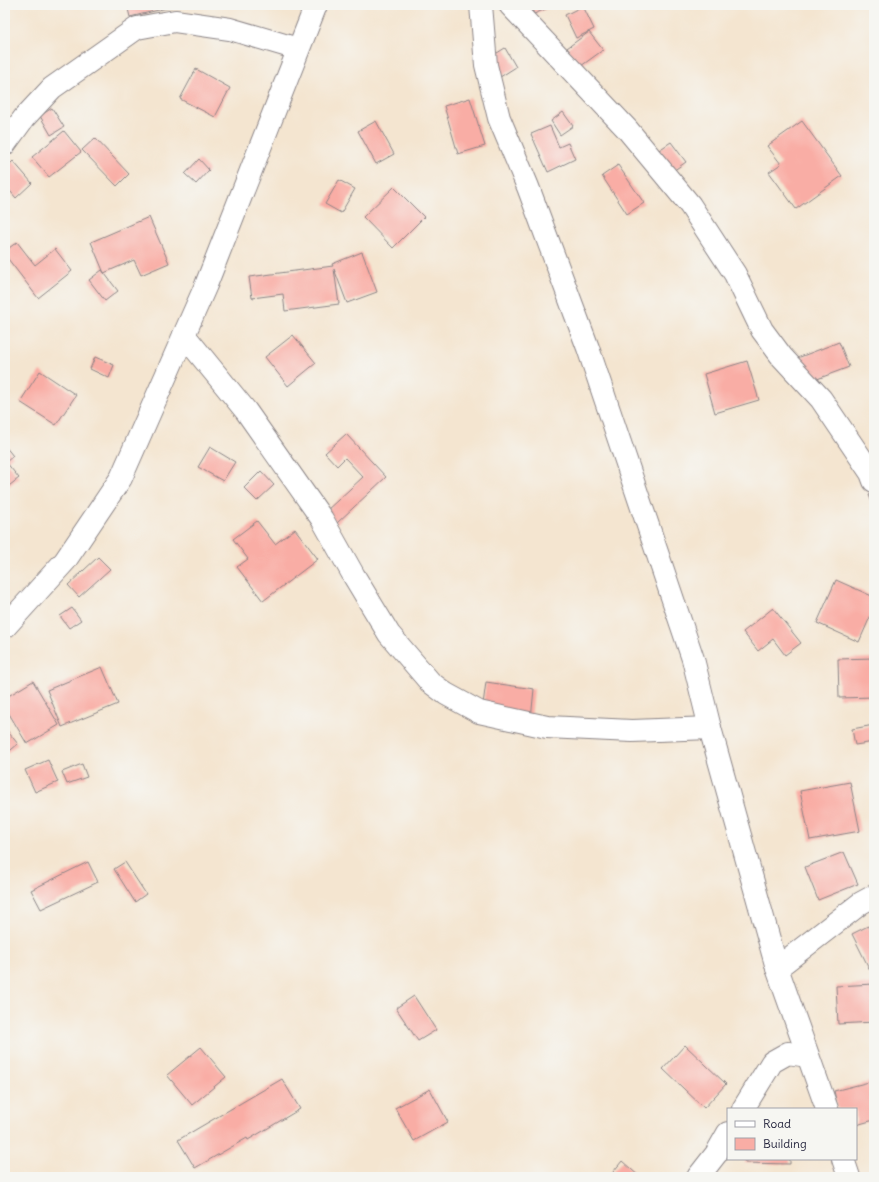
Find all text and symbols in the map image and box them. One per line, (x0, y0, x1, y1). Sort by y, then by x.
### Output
legend (727, 1108, 857, 1160)
text: Road (763, 1116, 791, 1131)
text: Building (763, 1136, 807, 1151)

